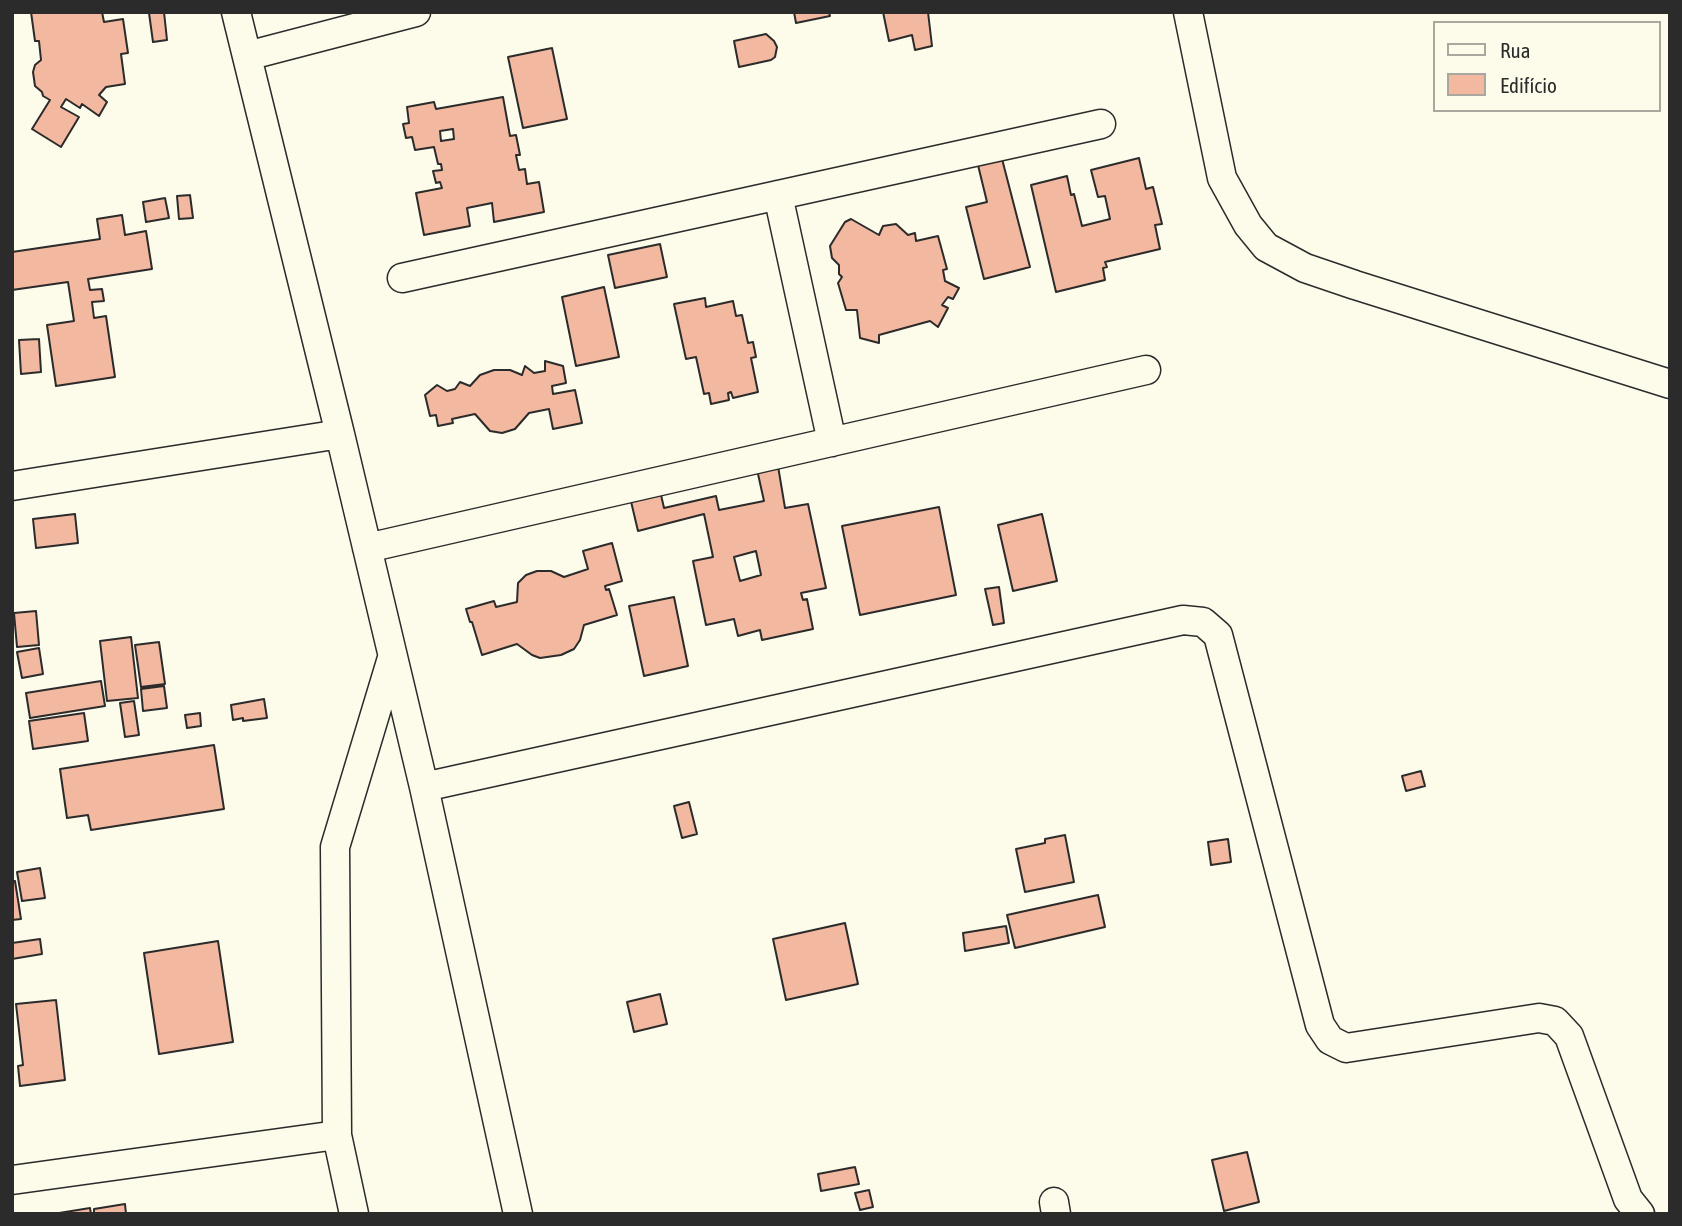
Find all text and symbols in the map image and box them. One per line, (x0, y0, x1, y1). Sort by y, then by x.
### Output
legend (1434, 21, 1661, 112)
text: Rua (1500, 38, 1530, 62)
text: Edifício (1500, 73, 1557, 97)

